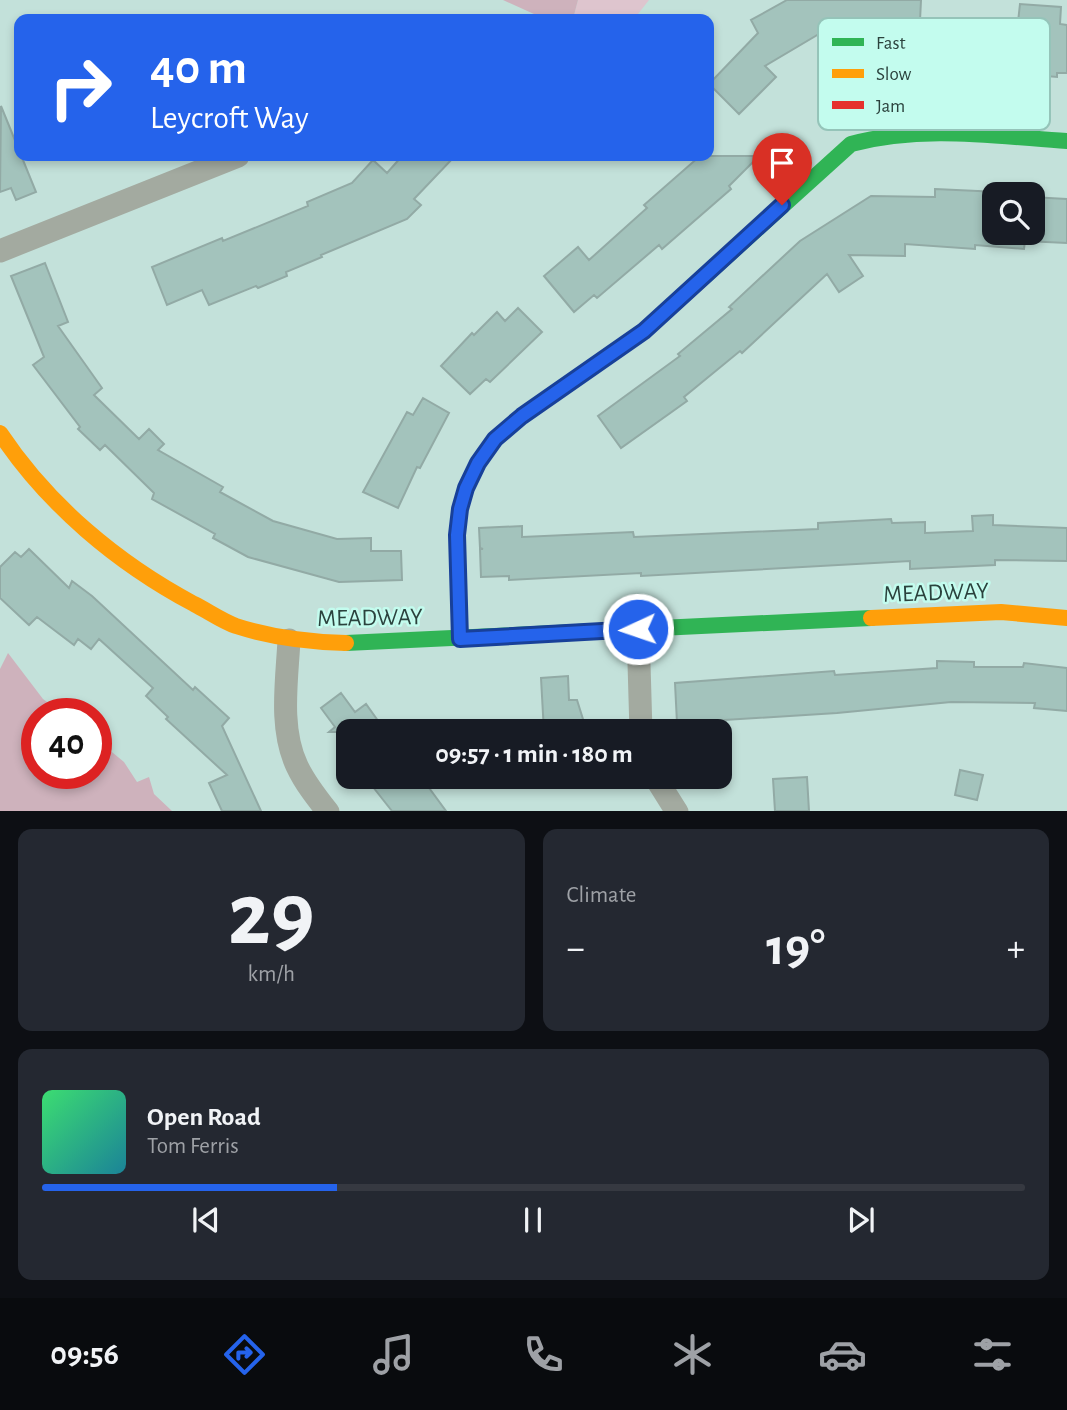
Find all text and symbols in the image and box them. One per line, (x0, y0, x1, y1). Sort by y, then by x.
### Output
legend (818, 18, 1050, 130)
text: Fast (876, 34, 906, 53)
icon: right (35, 42, 126, 133)
text: 40 m (150, 44, 247, 93)
text: Slow (876, 65, 912, 84)
text: Jam (876, 97, 905, 116)
text: Leycroft Way (150, 102, 309, 134)
pin (752, 133, 812, 205)
icon: arrive (763, 144, 801, 182)
map controls (982, 182, 1045, 245)
button: search (982, 182, 1045, 245)
street label: MEADWAY (883, 579, 990, 607)
position arrow (601, 592, 675, 666)
street label: MEADWAY (317, 605, 423, 631)
speed limit sign: 40 (21, 698, 112, 789)
text: 09:57 · 1 min · 180 m (435, 741, 633, 767)
text: 29 (228, 870, 315, 961)
text: Climate (567, 884, 636, 907)
text: 19° (766, 922, 825, 974)
text: − (567, 930, 585, 968)
text: + (1007, 930, 1025, 968)
text: km/h (248, 963, 295, 986)
text: Open Road (147, 1104, 261, 1130)
text: Tom Ferris (147, 1135, 239, 1158)
icon: previous (187, 1201, 225, 1239)
icon: pause (514, 1201, 552, 1239)
icon: next (842, 1201, 880, 1239)
icon: directions (220, 1330, 269, 1379)
icon: music (369, 1330, 418, 1379)
icon: phone (519, 1330, 568, 1379)
icon: climate (668, 1330, 717, 1379)
icon: car (818, 1330, 867, 1379)
icon: filters (968, 1330, 1017, 1379)
text: 09:56 (50, 1338, 119, 1370)

